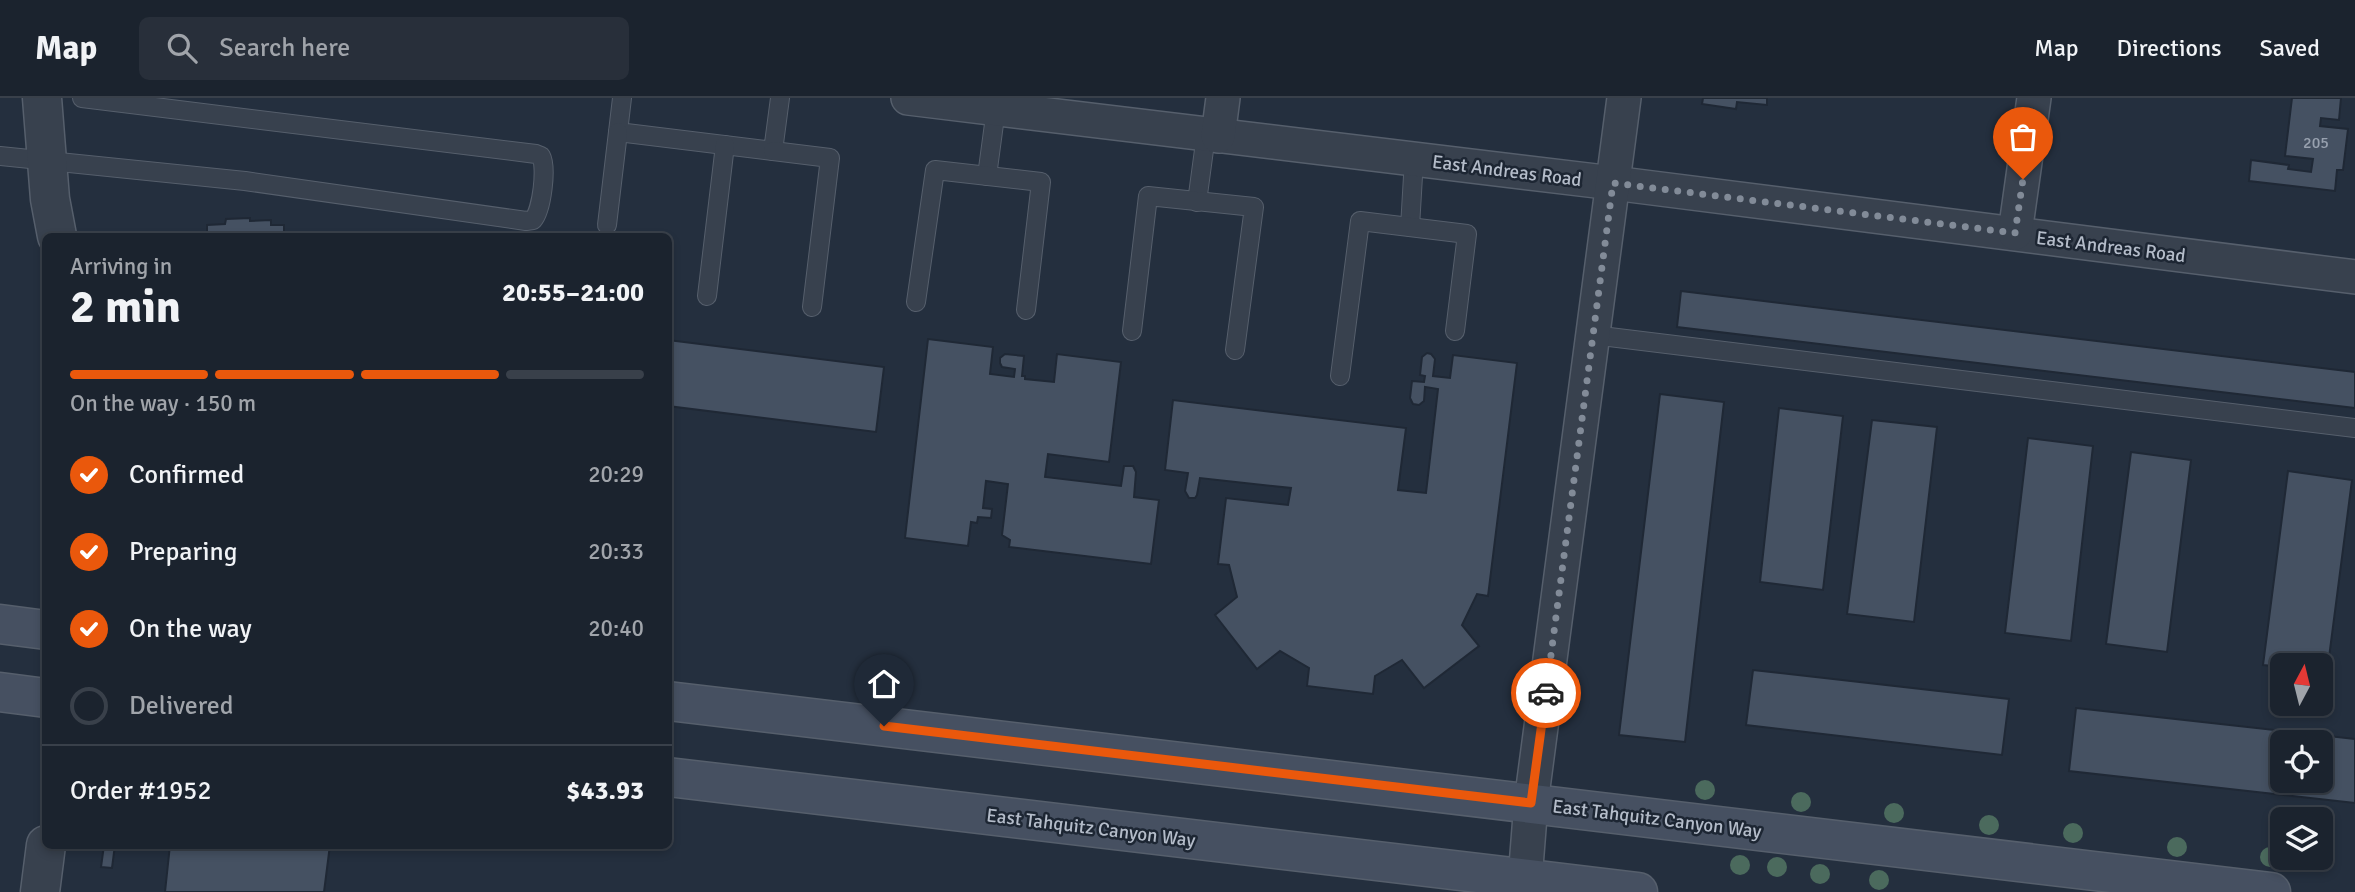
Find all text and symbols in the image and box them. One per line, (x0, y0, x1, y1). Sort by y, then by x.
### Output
search box (139, 17, 629, 80)
text: Map (35, 28, 97, 69)
icon: search (163, 29, 201, 67)
text: Search here (219, 32, 350, 64)
text: Map (2034, 33, 2079, 63)
text: Directions (2117, 33, 2222, 63)
text: Saved (2260, 33, 2320, 63)
pin (1993, 107, 2053, 179)
icon: bag (2004, 118, 2042, 156)
house number: 205 (2303, 133, 2329, 153)
street label: East Andreas Road (1431, 150, 1583, 192)
street label: East Andreas Road (2035, 226, 2187, 268)
text: Arriving in (70, 252, 172, 281)
text: 20:55–21:00 (502, 277, 644, 309)
text: 2 min (70, 279, 181, 335)
text: On the way · 150 m (70, 389, 256, 418)
icon: check (70, 456, 108, 494)
text: Confirmed (129, 459, 244, 491)
text: 20:29 (588, 460, 644, 489)
icon: check (70, 533, 108, 571)
text: Preparing (129, 536, 237, 568)
text: 20:33 (588, 537, 644, 566)
icon: check (70, 610, 108, 648)
text: On the way (129, 613, 252, 645)
text: 20:40 (588, 614, 644, 643)
north arrow (2270, 653, 2333, 716)
map controls (2270, 653, 2333, 870)
pin (854, 654, 914, 726)
courier (1511, 658, 1581, 728)
icon: home (865, 665, 903, 703)
icon: car (1527, 674, 1565, 712)
text: Delivered (129, 690, 234, 722)
button: locate (2270, 730, 2333, 793)
text: Order #1952 (70, 775, 211, 807)
text: $43.93 (566, 775, 644, 807)
street label: East Tahquitz Canyon Way (1551, 794, 1763, 844)
street label: East Tahquitz Canyon Way (985, 803, 1197, 853)
button: layers (2270, 807, 2333, 870)

